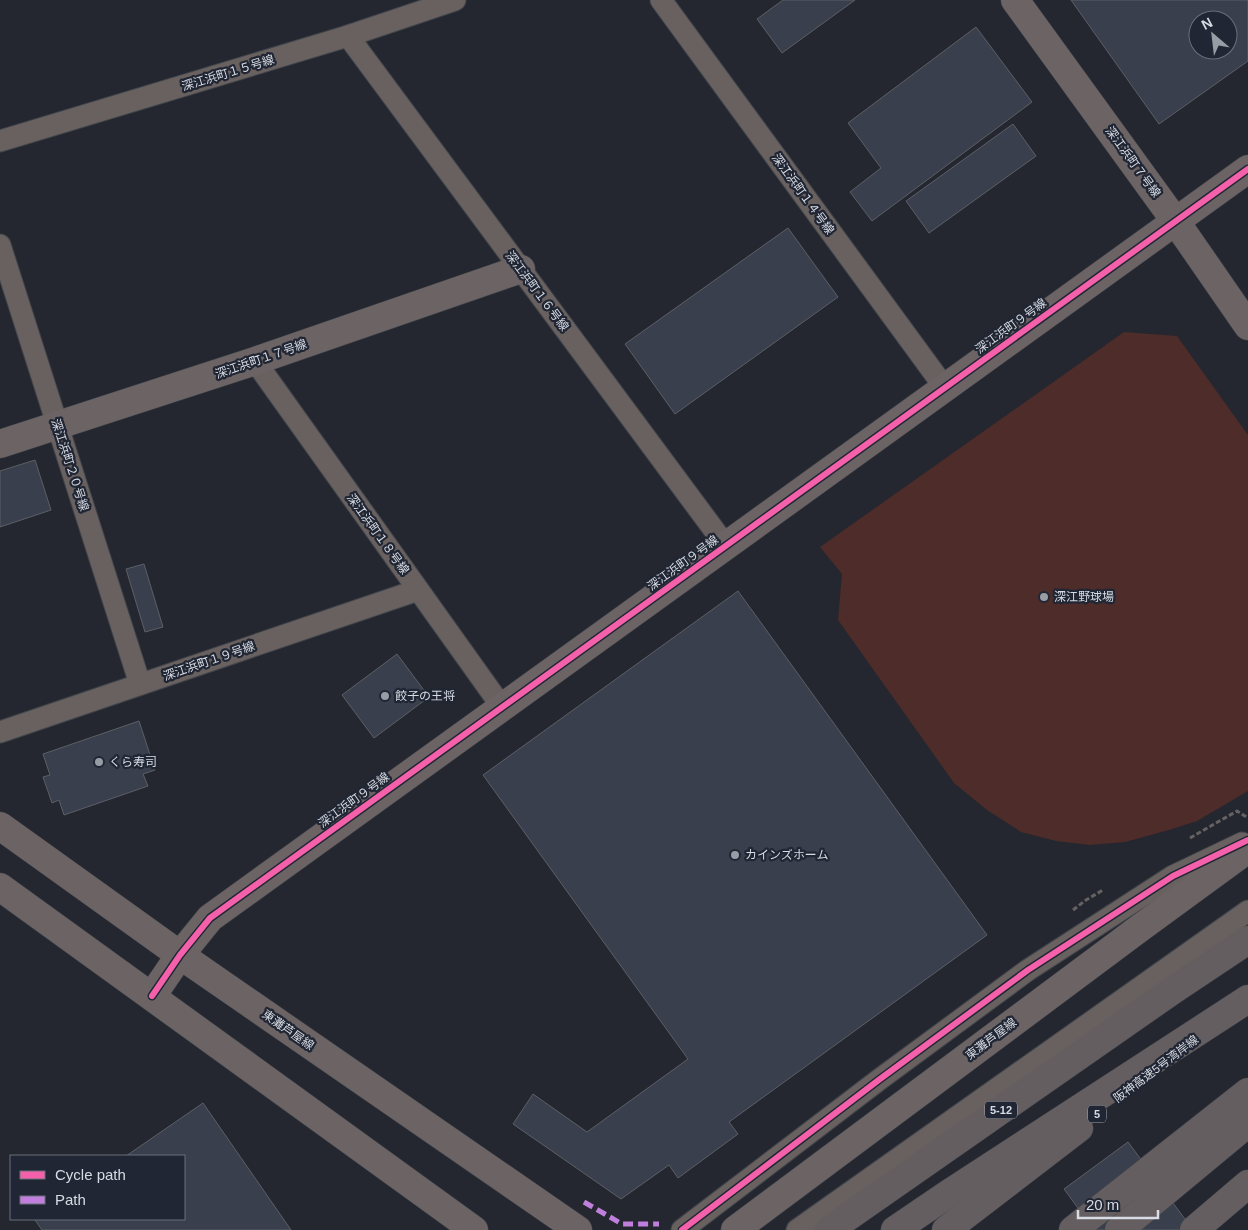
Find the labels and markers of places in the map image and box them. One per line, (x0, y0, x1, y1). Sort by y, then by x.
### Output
place label: 深江野球場 (1054, 590, 1114, 604)
marker: 深江野球場 (1038, 591, 1050, 603)
place label: 餃子の王将 (395, 689, 455, 703)
marker: 餃子の王将 (379, 690, 391, 702)
place label: くら寿司 (109, 755, 157, 769)
marker: くら寿司 (93, 756, 105, 768)
place label: カインズホーム (745, 848, 828, 862)
marker: カインズホーム (729, 849, 741, 861)

